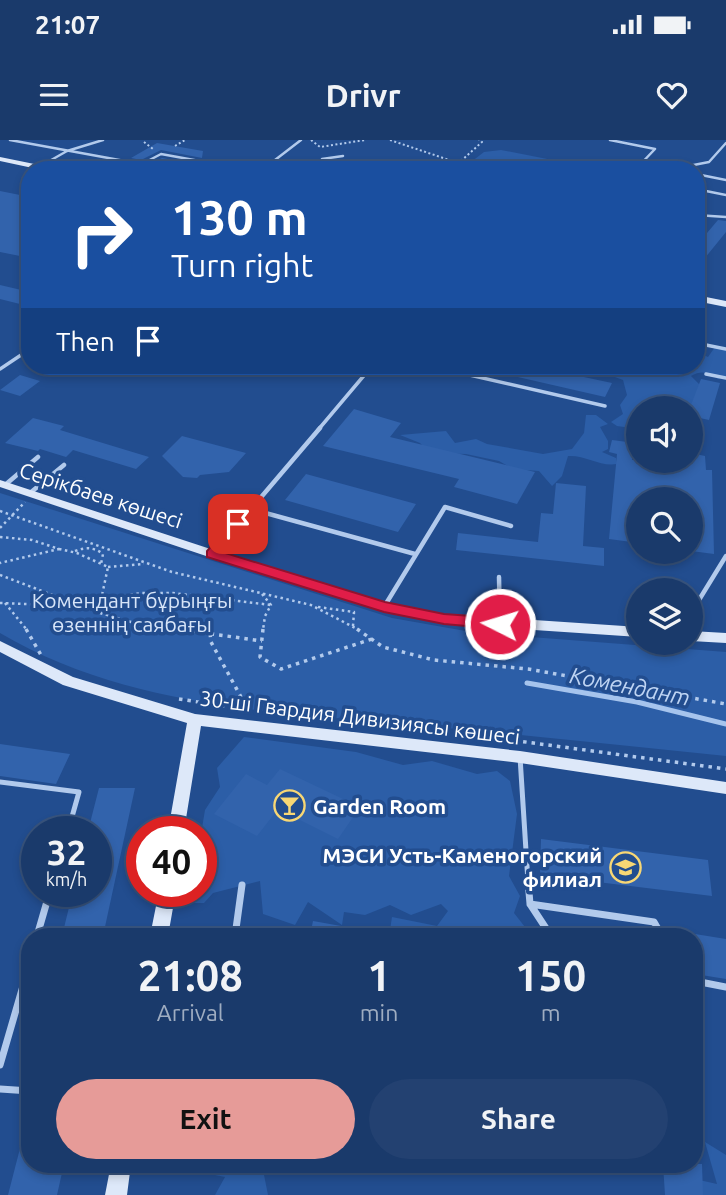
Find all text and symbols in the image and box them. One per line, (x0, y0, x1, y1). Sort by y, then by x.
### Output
text: 21:07 (35, 10, 100, 39)
icon: menu (35, 76, 73, 114)
icon: heart (653, 76, 691, 114)
text: Drivr (325, 77, 401, 113)
icon: right (56, 189, 147, 280)
text: 130 m (171, 189, 308, 244)
text: Turn right (171, 247, 313, 283)
icon: arrive (129, 322, 167, 360)
text: Then (56, 327, 115, 356)
map controls (626, 396, 703, 655)
button: sound (626, 396, 703, 473)
street label: Серікбаев көшесі (16, 457, 186, 533)
button: search (626, 487, 703, 564)
pin (208, 494, 268, 554)
icon: arrive (219, 505, 257, 543)
button: layers (626, 578, 703, 655)
position arrow (463, 587, 537, 661)
park label: Комендант бұрыңғы өзеннің саябағы (32, 588, 232, 636)
water label: Комендант (568, 662, 692, 710)
street label: 30-ші Гвардия Дивизиясы көшесі (199, 685, 521, 749)
bar icon: Garden Room (273, 789, 307, 823)
place label: Garden Room (313, 794, 446, 818)
speed limit sign: 40 (126, 816, 217, 907)
text: 32 (47, 832, 86, 872)
place label: МЭСИ Усть-Каменогорский филиал (323, 843, 602, 891)
school or university icon: МЭСИ Усть-Каменогорский филиал (608, 850, 642, 884)
text: km/h (46, 869, 87, 889)
text: 21:08 (138, 952, 243, 999)
text: 1 (367, 952, 391, 999)
text: 150 (515, 952, 586, 999)
text: Arrival (157, 1000, 224, 1025)
text: min (360, 1000, 398, 1025)
text: m (541, 1000, 561, 1025)
button: Exit (56, 1079, 355, 1159)
button: Share (369, 1079, 668, 1159)

